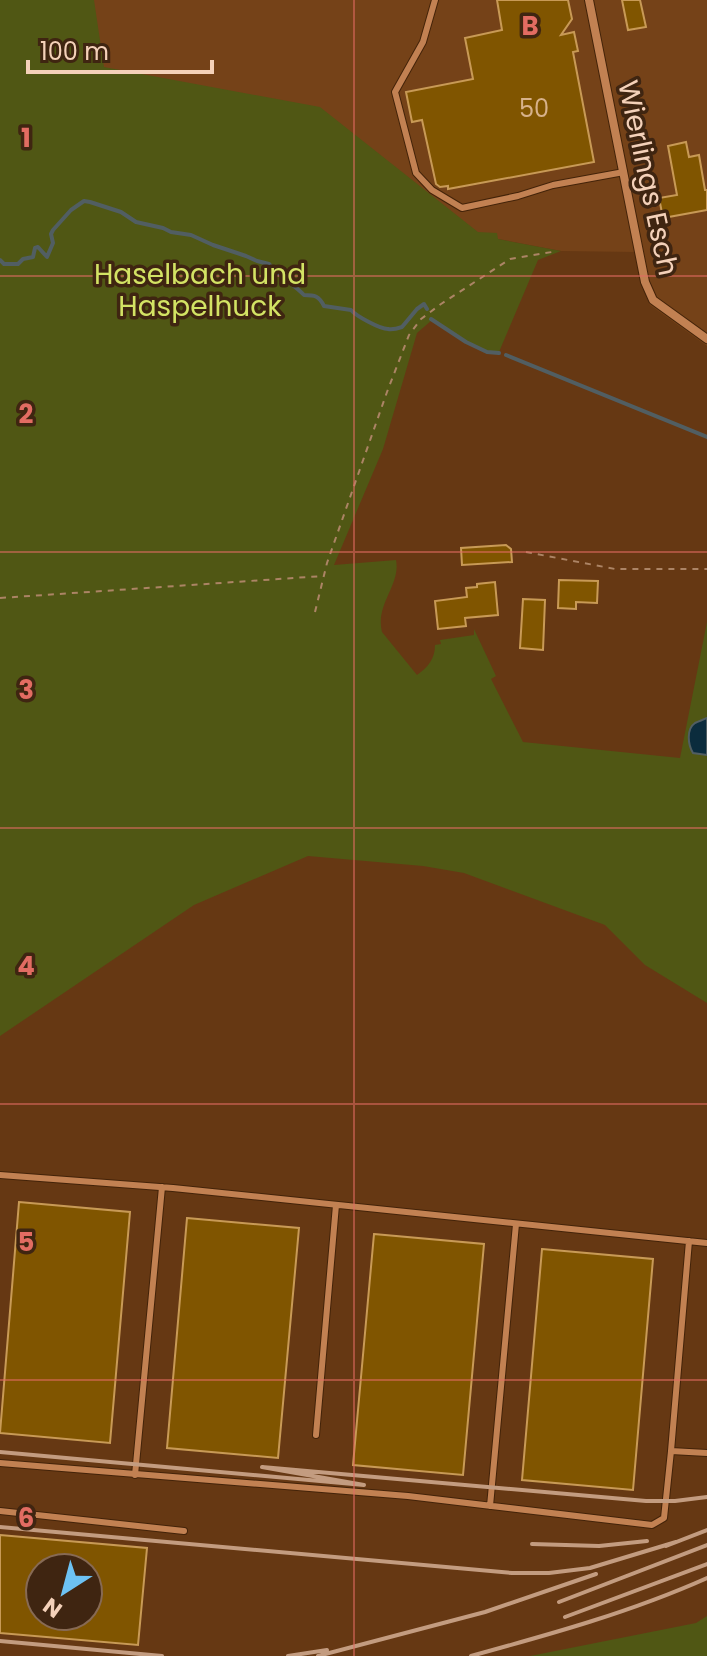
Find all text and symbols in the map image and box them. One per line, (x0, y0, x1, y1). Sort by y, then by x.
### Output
text: B (521, 8, 539, 44)
scale bar (28, 24, 212, 74)
text: 100 m (40, 35, 109, 68)
street label: Wierlings Esch (608, 77, 688, 279)
house number: 50 (519, 92, 549, 125)
text: 1 (21, 120, 31, 156)
park label: Haselbach und Haspelhuck (94, 255, 306, 326)
text: 2 (19, 396, 34, 432)
text: 3 (18, 672, 34, 708)
text: 4 (17, 948, 35, 984)
text: 5 (18, 1224, 34, 1260)
text: 6 (18, 1500, 34, 1536)
north arrow (24, 1552, 104, 1632)
text: N (37, 1590, 68, 1625)

